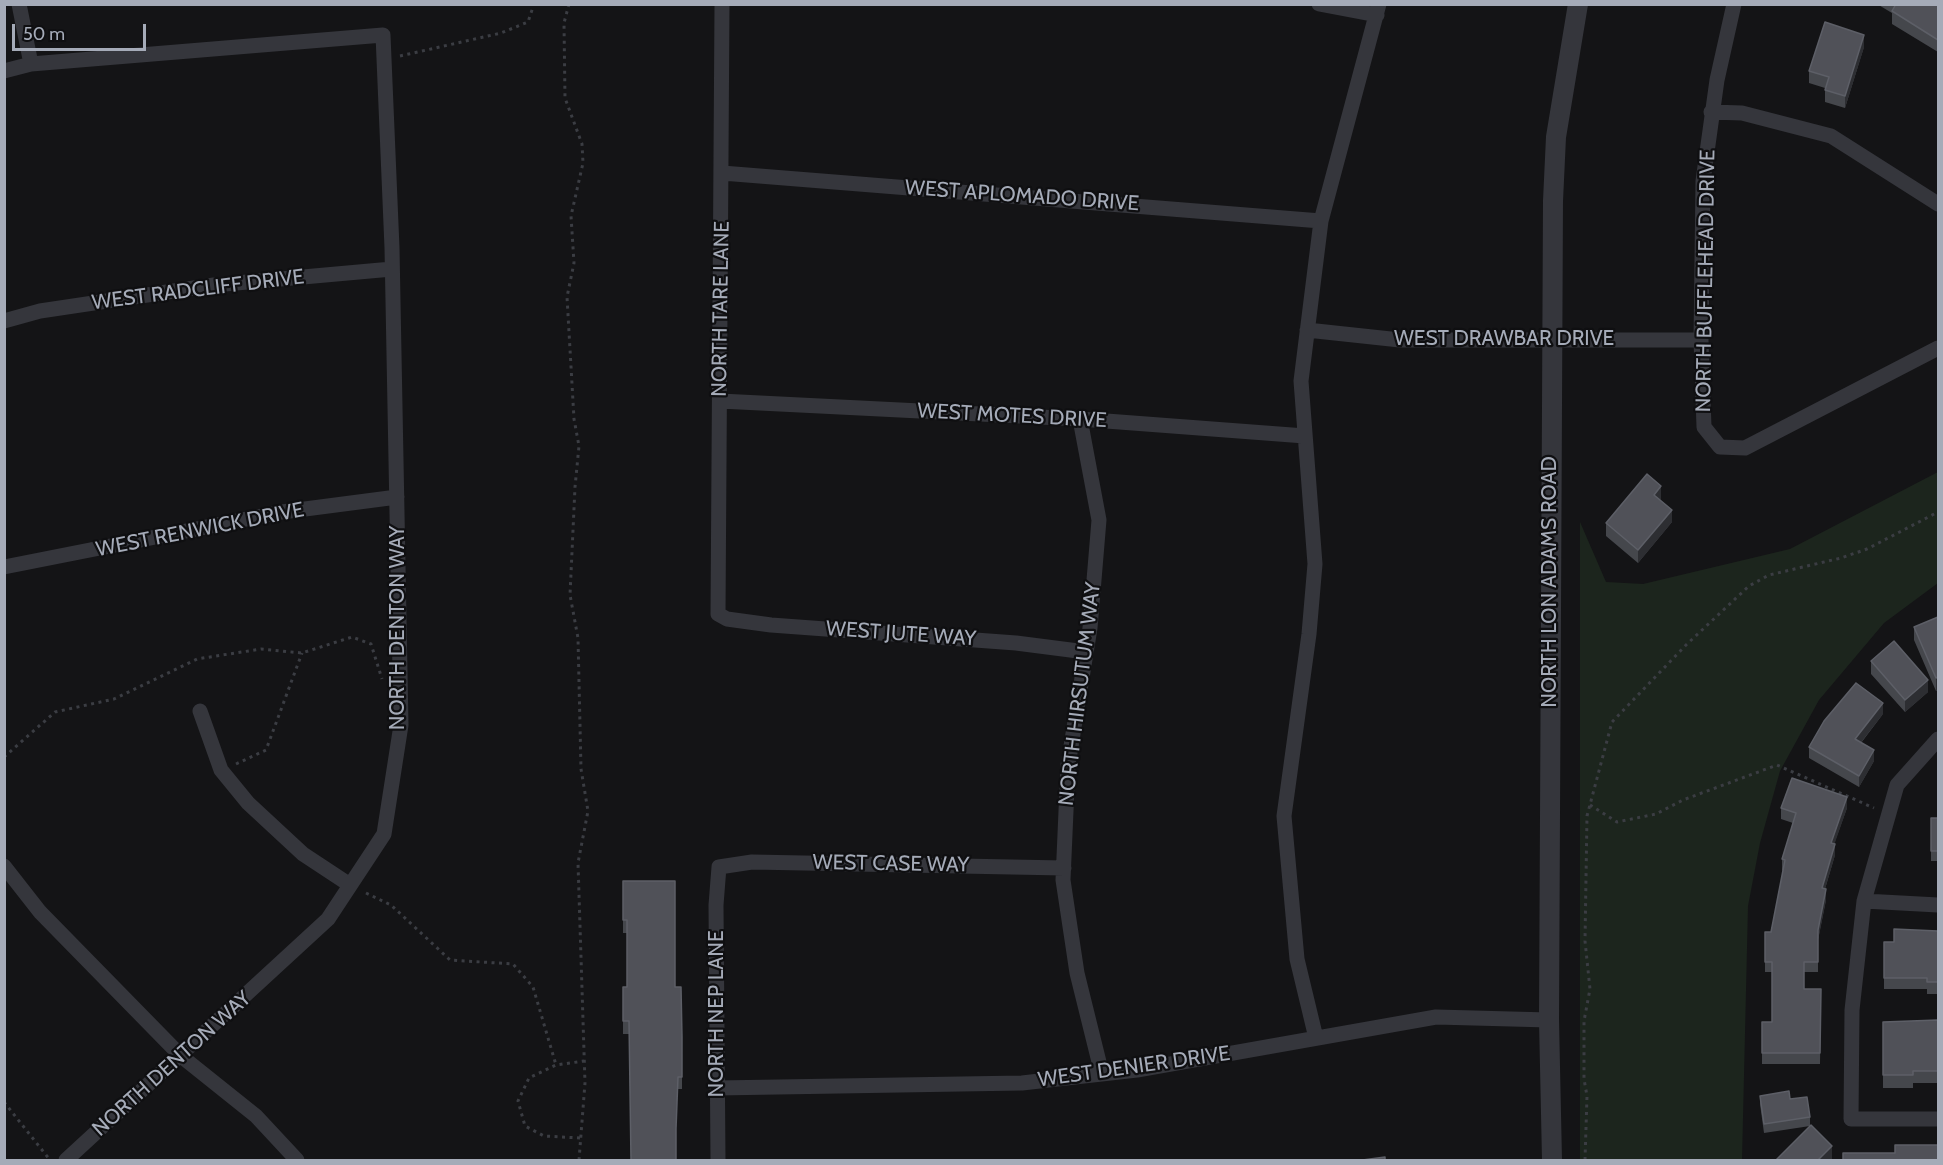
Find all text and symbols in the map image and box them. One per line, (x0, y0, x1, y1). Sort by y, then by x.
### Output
scale bar (15, 12, 148, 50)
text: 50 m (23, 23, 65, 45)
street label: NORTH BUFFLEHEAD DRIVE (1691, 149, 1721, 413)
street label: WEST APLOMADO DRIVE (904, 175, 1140, 217)
street label: NORTH TARE LANE (707, 221, 735, 397)
street label: WEST RADCLIFF DRIVE (90, 264, 306, 316)
street label: WEST DRAWBAR DRIVE (1394, 326, 1614, 352)
street label: WEST MOTES DRIVE (917, 398, 1107, 434)
street label: NORTH LON ADAMS ROAD (1537, 456, 1563, 708)
street label: WEST RENWICK DRIVE (94, 497, 306, 563)
street label: NORTH DENTON WAY (385, 526, 411, 730)
street label: NORTH HIRSUTUM WAY (1054, 581, 1106, 807)
street label: WEST JUTE WAY (825, 616, 977, 652)
street label: WEST CASE WAY (812, 850, 970, 878)
street label: NORTH NEP LANE (704, 930, 730, 1098)
street label: NORTH DENTON WAY (87, 986, 257, 1142)
street label: WEST DENIER DRIVE (1036, 1041, 1232, 1093)

